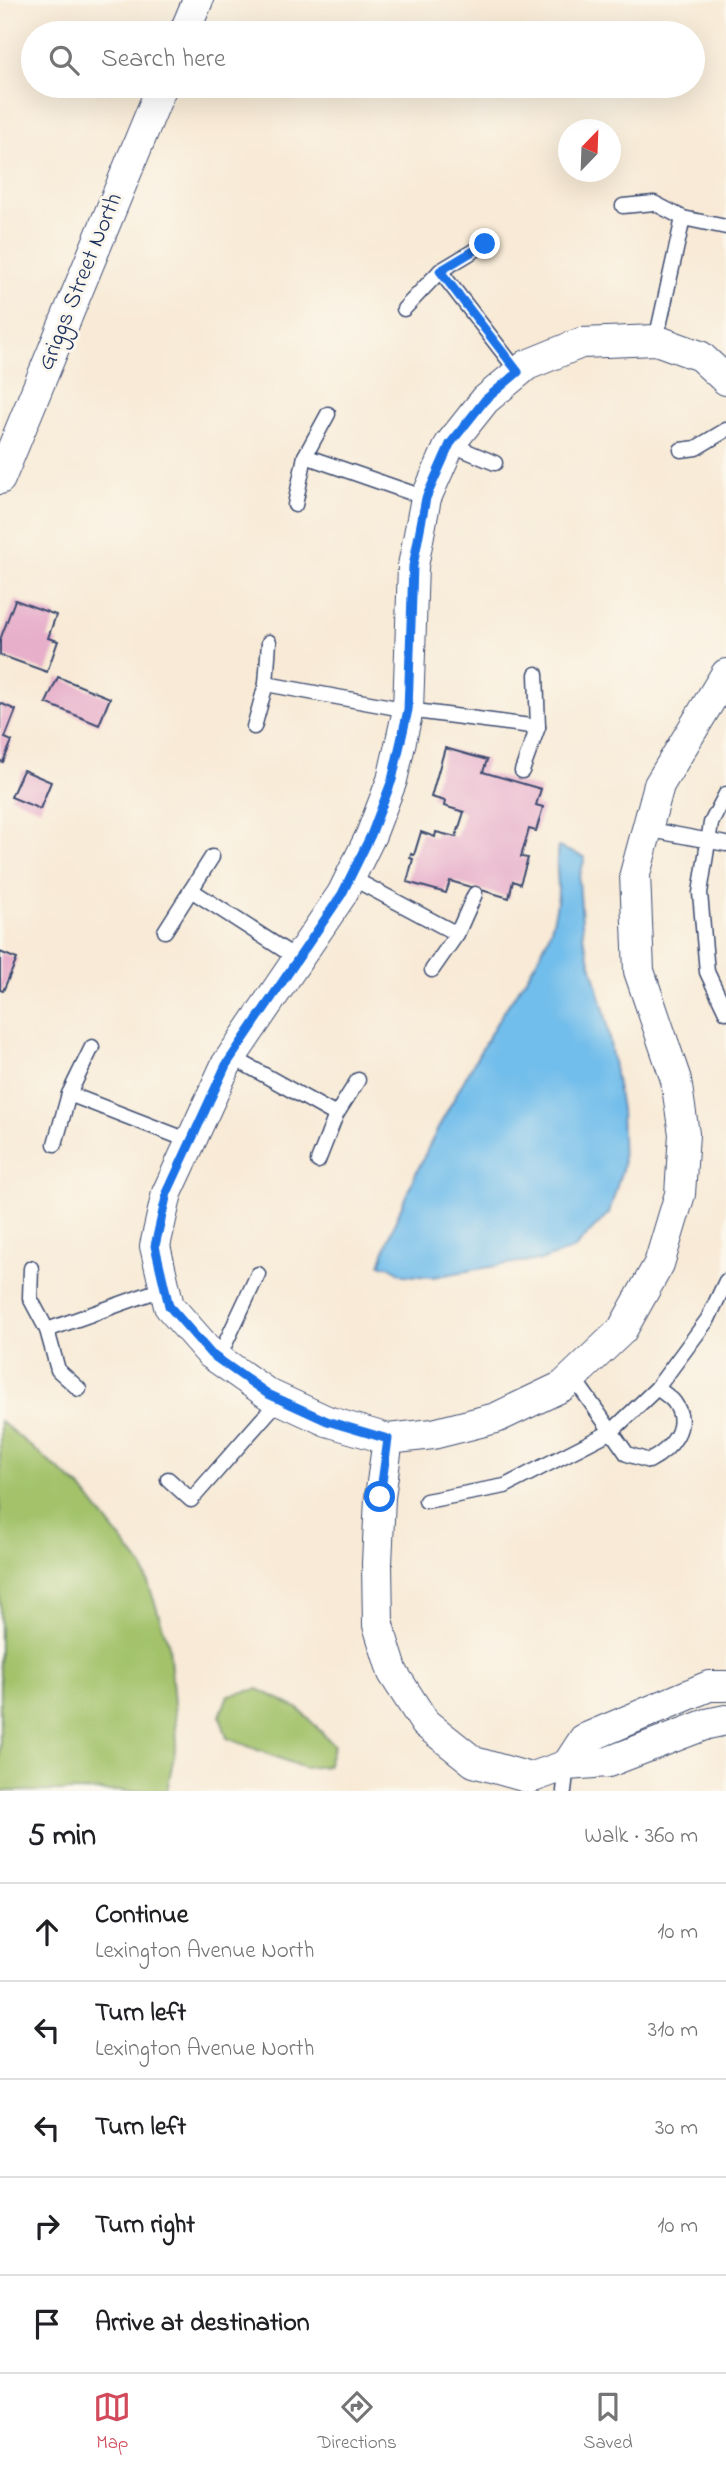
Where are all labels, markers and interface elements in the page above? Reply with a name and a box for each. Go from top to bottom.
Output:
search box [21,21,705,98]
icon: search [45,41,83,79]
text: Search here [101,41,226,79]
north arrow [558,119,621,182]
street label: Griggs Street North [29,188,133,376]
route end [469,228,500,259]
route start [364,1481,395,1512]
text: 5 min [28,1815,96,1859]
text: Walk · 360 m [584,1820,698,1853]
text: Continue [95,1897,188,1935]
icon: ahead [28,1913,66,1951]
text: 10 m [657,1916,698,1949]
text: Lexington Avenue North [95,1935,315,1968]
text: Turn left [95,1995,186,2033]
icon: left [28,2011,66,2049]
text: 310 m [648,2014,698,2047]
text: Lexington Avenue North [95,2033,315,2066]
icon: left [28,2109,66,2147]
text: Turn left [95,2109,186,2147]
text: 30 m [655,2112,698,2145]
icon: right [28,2207,66,2245]
text: Turn right [95,2207,195,2245]
text: 10 m [657,2210,698,2243]
icon: arrive [28,2305,66,2343]
text: Arrive at destination [95,2305,310,2343]
tab: Map [93,2388,131,2457]
tab: Directions [318,2388,397,2457]
tab: Saved [583,2388,633,2457]

